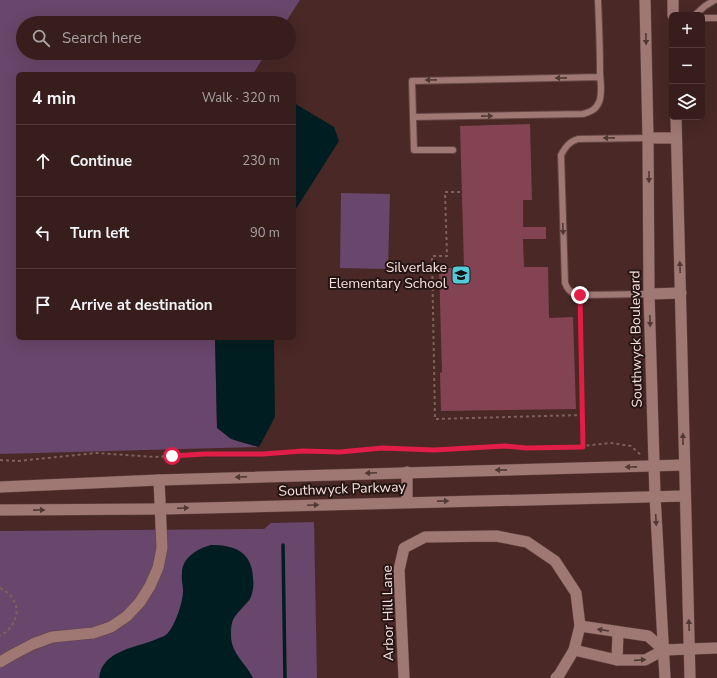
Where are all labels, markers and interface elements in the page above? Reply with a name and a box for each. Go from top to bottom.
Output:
map controls [669,12,705,120]
button: + [669,12,705,48]
search box [16,16,296,60]
icon: search [30,27,52,49]
text: Search here [62,28,142,48]
one-way arrow [643,33,649,46]
button: − [669,48,705,84]
one-way arrow [554,75,567,81]
one-way arrow [425,77,437,84]
button: layers [669,84,705,120]
text: 4 min [32,87,76,110]
text: Walk · 320 m [202,89,280,107]
one-way arrow [481,113,494,119]
one-way arrow [602,135,615,141]
icon: ahead [32,150,54,172]
text: Continue [70,151,132,171]
text: 230 m [242,152,280,170]
one-way arrow [645,171,652,183]
icon: left [32,222,54,244]
text: Turn left [70,223,129,243]
one-way arrow [560,223,567,235]
text: 90 m [250,224,280,242]
place label: Silverlake Elementary School [329,258,448,293]
one-way arrow [677,260,683,273]
school or university icon: Silverlake Elementary School [450,264,472,286]
street label: Southwyck Boulevard [625,270,647,408]
route end [571,286,589,304]
icon: arrive [32,294,54,316]
text: Arrive at destination [70,295,213,315]
one-way arrow [646,314,653,327]
one-way arrow [680,433,687,445]
route start [163,447,181,465]
one-way arrow [625,463,637,470]
one-way arrow [494,467,507,473]
one-way arrow [364,470,377,476]
one-way arrow [234,474,247,480]
street label: Southwyck Parkway [278,477,407,501]
one-way arrow [437,498,450,504]
one-way arrow [307,502,320,508]
one-way arrow [177,505,190,511]
one-way arrow [33,507,46,513]
one-way arrow [653,514,660,526]
street label: Arbor Hill Lane [378,565,398,661]
one-way arrow [686,618,692,631]
one-way arrow [596,627,609,633]
one-way arrow [634,656,646,663]

